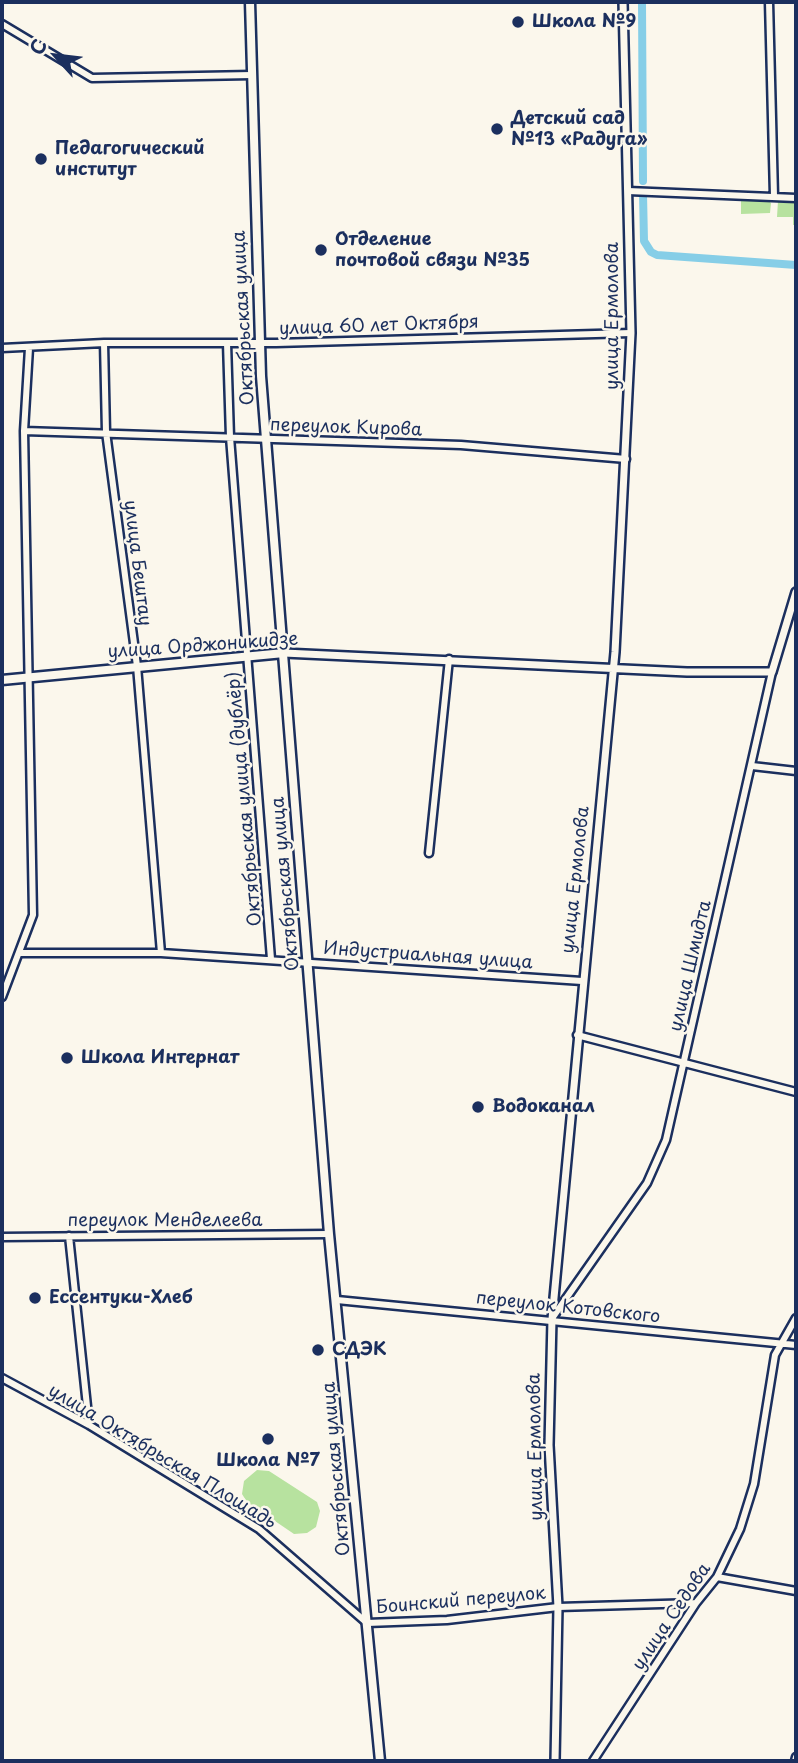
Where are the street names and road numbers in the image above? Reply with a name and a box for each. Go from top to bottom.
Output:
street label: Октябрьская улица [229,230,259,406]
street label: улица Ермолова [602,242,624,390]
street label: улица 60 лет Октября [279,312,479,340]
street label: переулок Кирова [270,415,422,441]
street label: улица Бештау [119,499,155,627]
street label: улица Орджоникидзе [107,629,299,663]
street label: Октябрьская улица (дублёр) [223,671,267,927]
street label: Октябрьская улица [268,796,304,972]
street label: улица Ермолова [558,805,594,955]
street label: улица Шмидта [665,898,717,1034]
street label: Индустриальная улица [323,938,533,974]
street label: переулок Менделеева [68,1210,262,1232]
street label: переулок Котовского [475,1288,661,1328]
street label: улица Ермолова [524,1373,548,1521]
street label: улица Октябрьская Площадь [44,1380,280,1534]
street label: Октябрьская улица [319,1381,355,1557]
street label: улица Седова [628,1559,716,1675]
street label: Боинский переулок [375,1583,547,1619]

